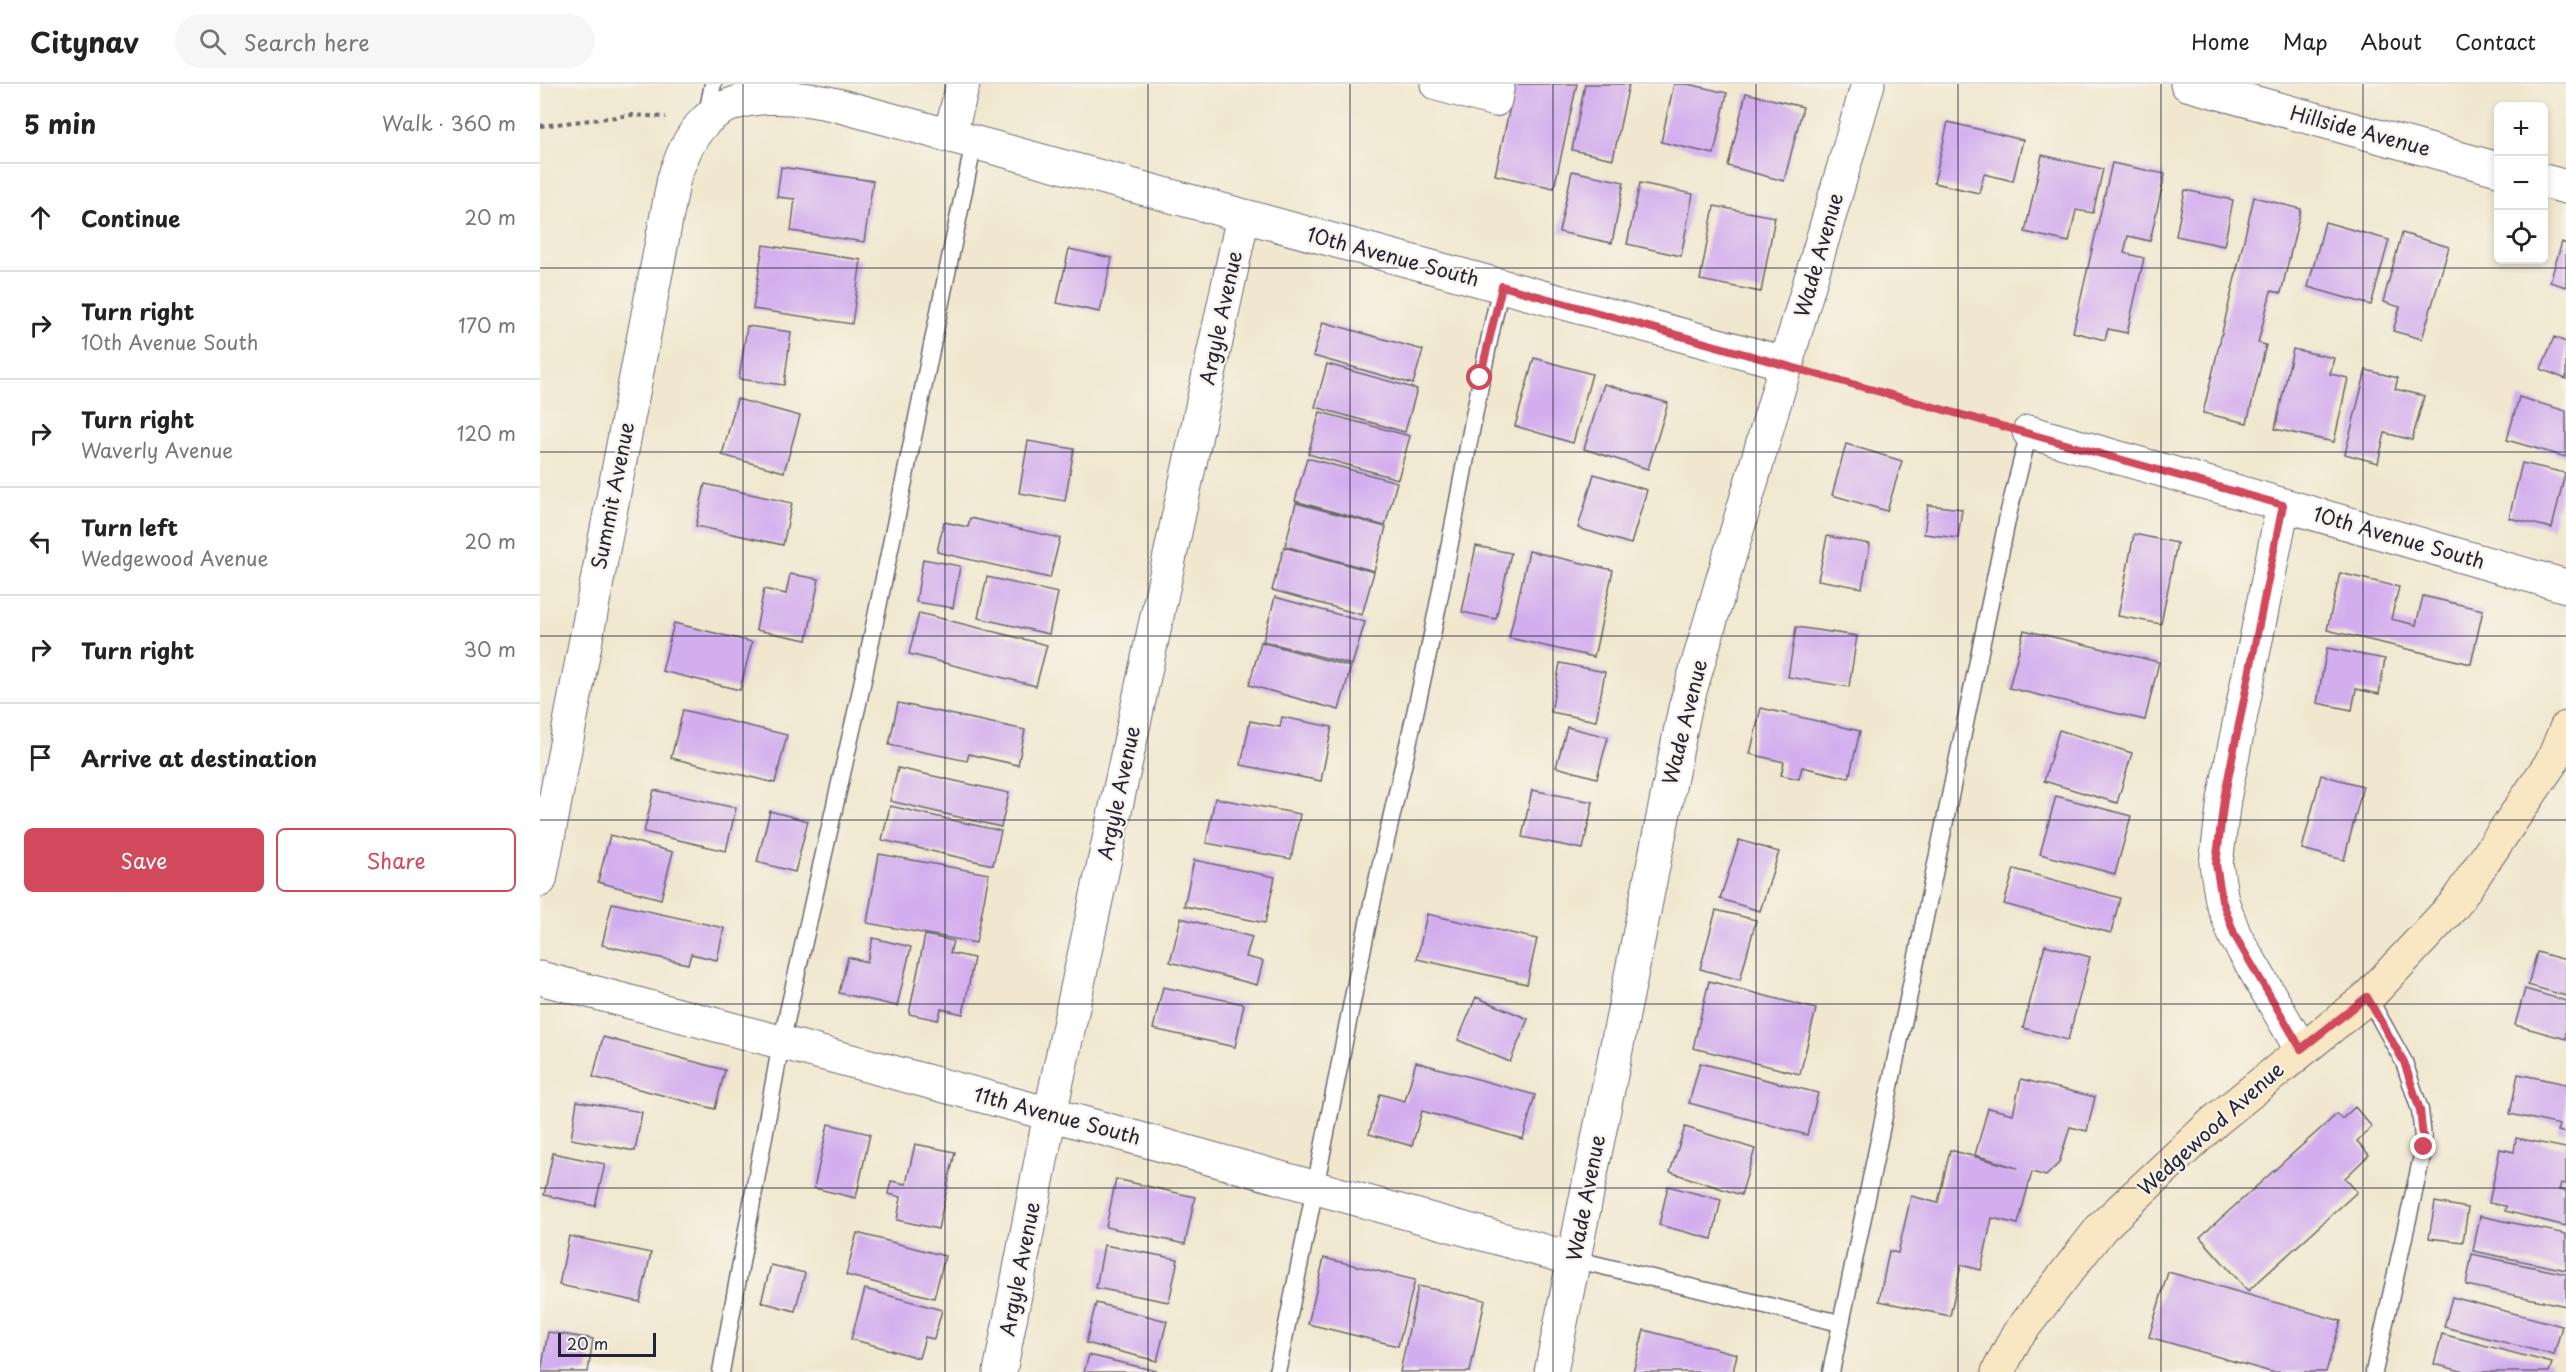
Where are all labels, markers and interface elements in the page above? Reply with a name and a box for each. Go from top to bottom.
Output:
search box [175,14,595,68]
text: Citynav [30,20,139,63]
icon: search [196,25,229,58]
text: Search here [244,25,370,58]
text: Home [2191,25,2250,57]
text: Map [2283,25,2328,57]
text: About [2361,25,2422,57]
text: Contact [2455,25,2536,57]
street label: Hillside Avenue [2287,97,2434,163]
map controls [2494,102,2548,264]
button: + [2494,102,2548,156]
text: 5 min [24,104,96,143]
text: Walk · 360 m [382,108,516,138]
button: − [2494,156,2548,210]
street label: Wade Avenue [1786,189,1850,320]
icon: ahead [24,201,57,234]
text: Continue [81,201,180,234]
text: 20 m [464,202,516,232]
button: locate [2494,210,2548,264]
street label: 10th Avenue South [1304,219,1483,293]
street label: Argyle Avenue [1191,248,1249,388]
text: Turn right [81,294,194,327]
icon: right [24,309,57,342]
text: 170 m [458,310,516,340]
text: 10th Avenue South [81,327,258,357]
route start [1466,364,1492,390]
text: Turn right [81,402,194,435]
icon: right [24,417,57,450]
text: 120 m [457,418,516,448]
street label: Summit Avenue [583,419,641,572]
text: Waverly Avenue [81,435,233,465]
street label: 10th Avenue South [2310,498,2489,576]
text: Turn left [81,510,178,543]
icon: left [24,525,57,558]
text: 20 m [464,526,516,556]
text: Wedgewood Avenue [81,543,268,573]
icon: right [24,633,57,666]
text: Turn right [81,633,194,666]
text: 30 m [463,634,516,664]
street label: Wade Avenue [1654,656,1714,787]
street label: Argyle Avenue [1089,723,1147,863]
icon: arrive [24,741,57,774]
text: Arrive at destination [81,741,317,774]
button: Save [24,828,264,892]
button: Share [276,828,516,892]
street label: Wedgewood Avenue [2131,1054,2290,1202]
street label: 11th Avenue South [970,1078,1144,1152]
street label: Wade Avenue [1558,1132,1612,1263]
route end [2410,1133,2436,1159]
street label: Argyle Avenue [991,1199,1047,1339]
scale bar [558,1330,656,1358]
text: 20 m [567,1331,608,1355]

